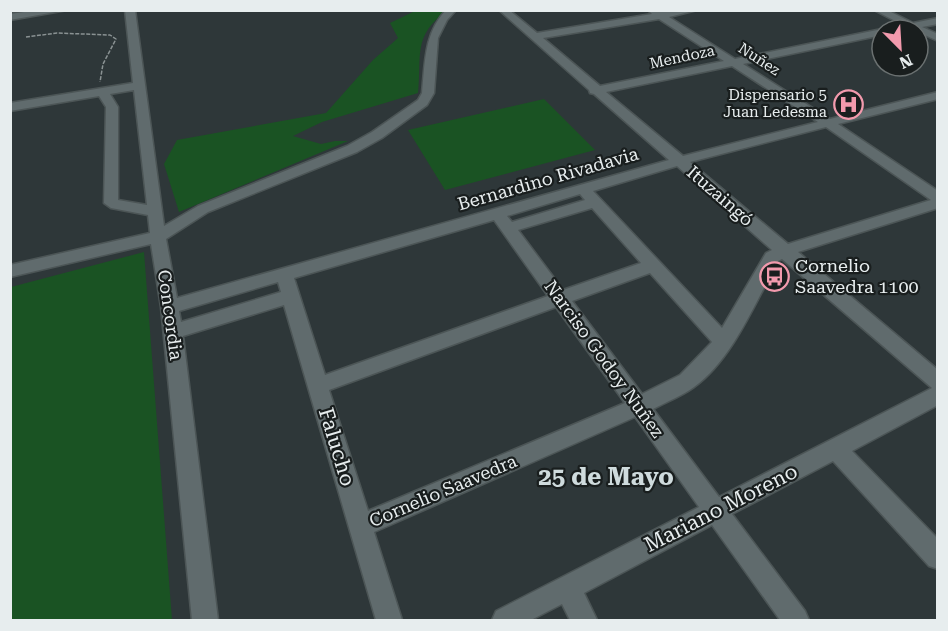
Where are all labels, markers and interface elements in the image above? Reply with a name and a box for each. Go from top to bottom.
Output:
north arrow [870,18,930,78]
street label: Nuñez [735,39,783,79]
street label: Mendoza [648,41,716,73]
text: N [896,50,915,72]
place label: Dispensario 5 Juan Ledesma [723,86,827,121]
hospital icon: Dispensario 5 Juan Ledesma [832,88,864,120]
street label: Bernardino Rivadavia [455,143,641,214]
street label: Ituzaingó [683,161,758,230]
place label: Cornelio Saavedra 1100 [795,255,919,297]
bus stop icon: Cornelio Saavedra 1100 [758,260,790,292]
street label: Concordia [154,268,187,362]
street label: Narciso Godoy Nuñez [540,276,669,442]
street label: Falucho [314,405,360,489]
street label: Cornelio Saavedra [366,450,520,531]
street label: Mariano Moreno [640,459,802,557]
district label: 25 de Mayo [538,463,674,491]

